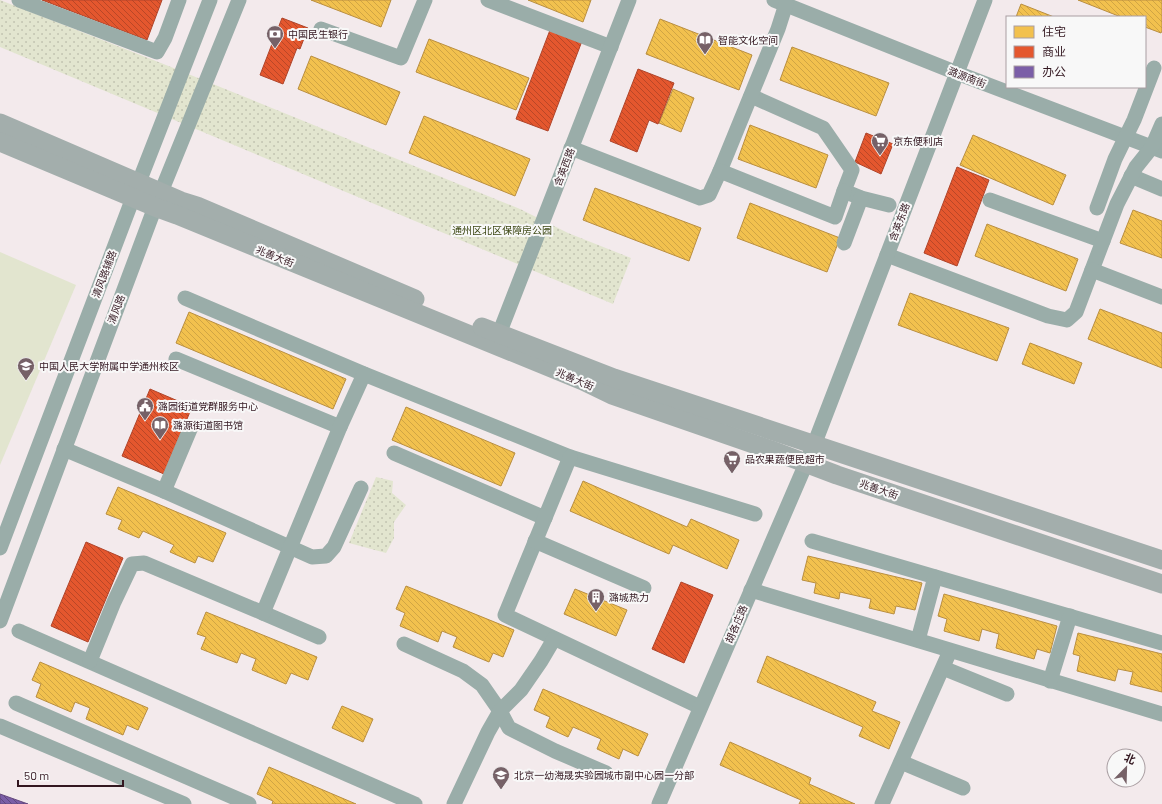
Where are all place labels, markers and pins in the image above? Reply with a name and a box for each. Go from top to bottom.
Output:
bank icon: 中国民生银行 [265,24,285,49]
place label: 中国民生银行 [288,28,348,40]
library icon: 智能文化空间 [695,30,715,55]
place label: 智能文化空间 [718,34,778,46]
supermarket icon: 京东便利店 [870,131,890,156]
place label: 京东便利店 [893,135,943,147]
school or university icon: 中国人民大学附属中学通州校区 [16,356,36,381]
place label: 中国人民大学附属中学通州校区 [39,360,179,372]
public building icon: 潞园街道党群服务中心 [135,396,155,421]
place label: 潞园街道党群服务中心 [158,400,258,412]
library icon: 潞源街道图书馆 [150,415,170,440]
place label: 潞源街道图书馆 [173,419,243,431]
supermarket icon: 品农果蔬便民超市 [722,449,742,474]
place label: 品农果蔬便民超市 [745,453,825,465]
building icon: 潞城热力 [586,587,606,612]
place label: 潞城热力 [609,591,649,603]
school or university icon: 北京一幼海晟实验园城市副中心园一分部 [491,765,511,790]
place label: 北京一幼海晟实验园城市副中心园一分部 [514,769,694,781]

